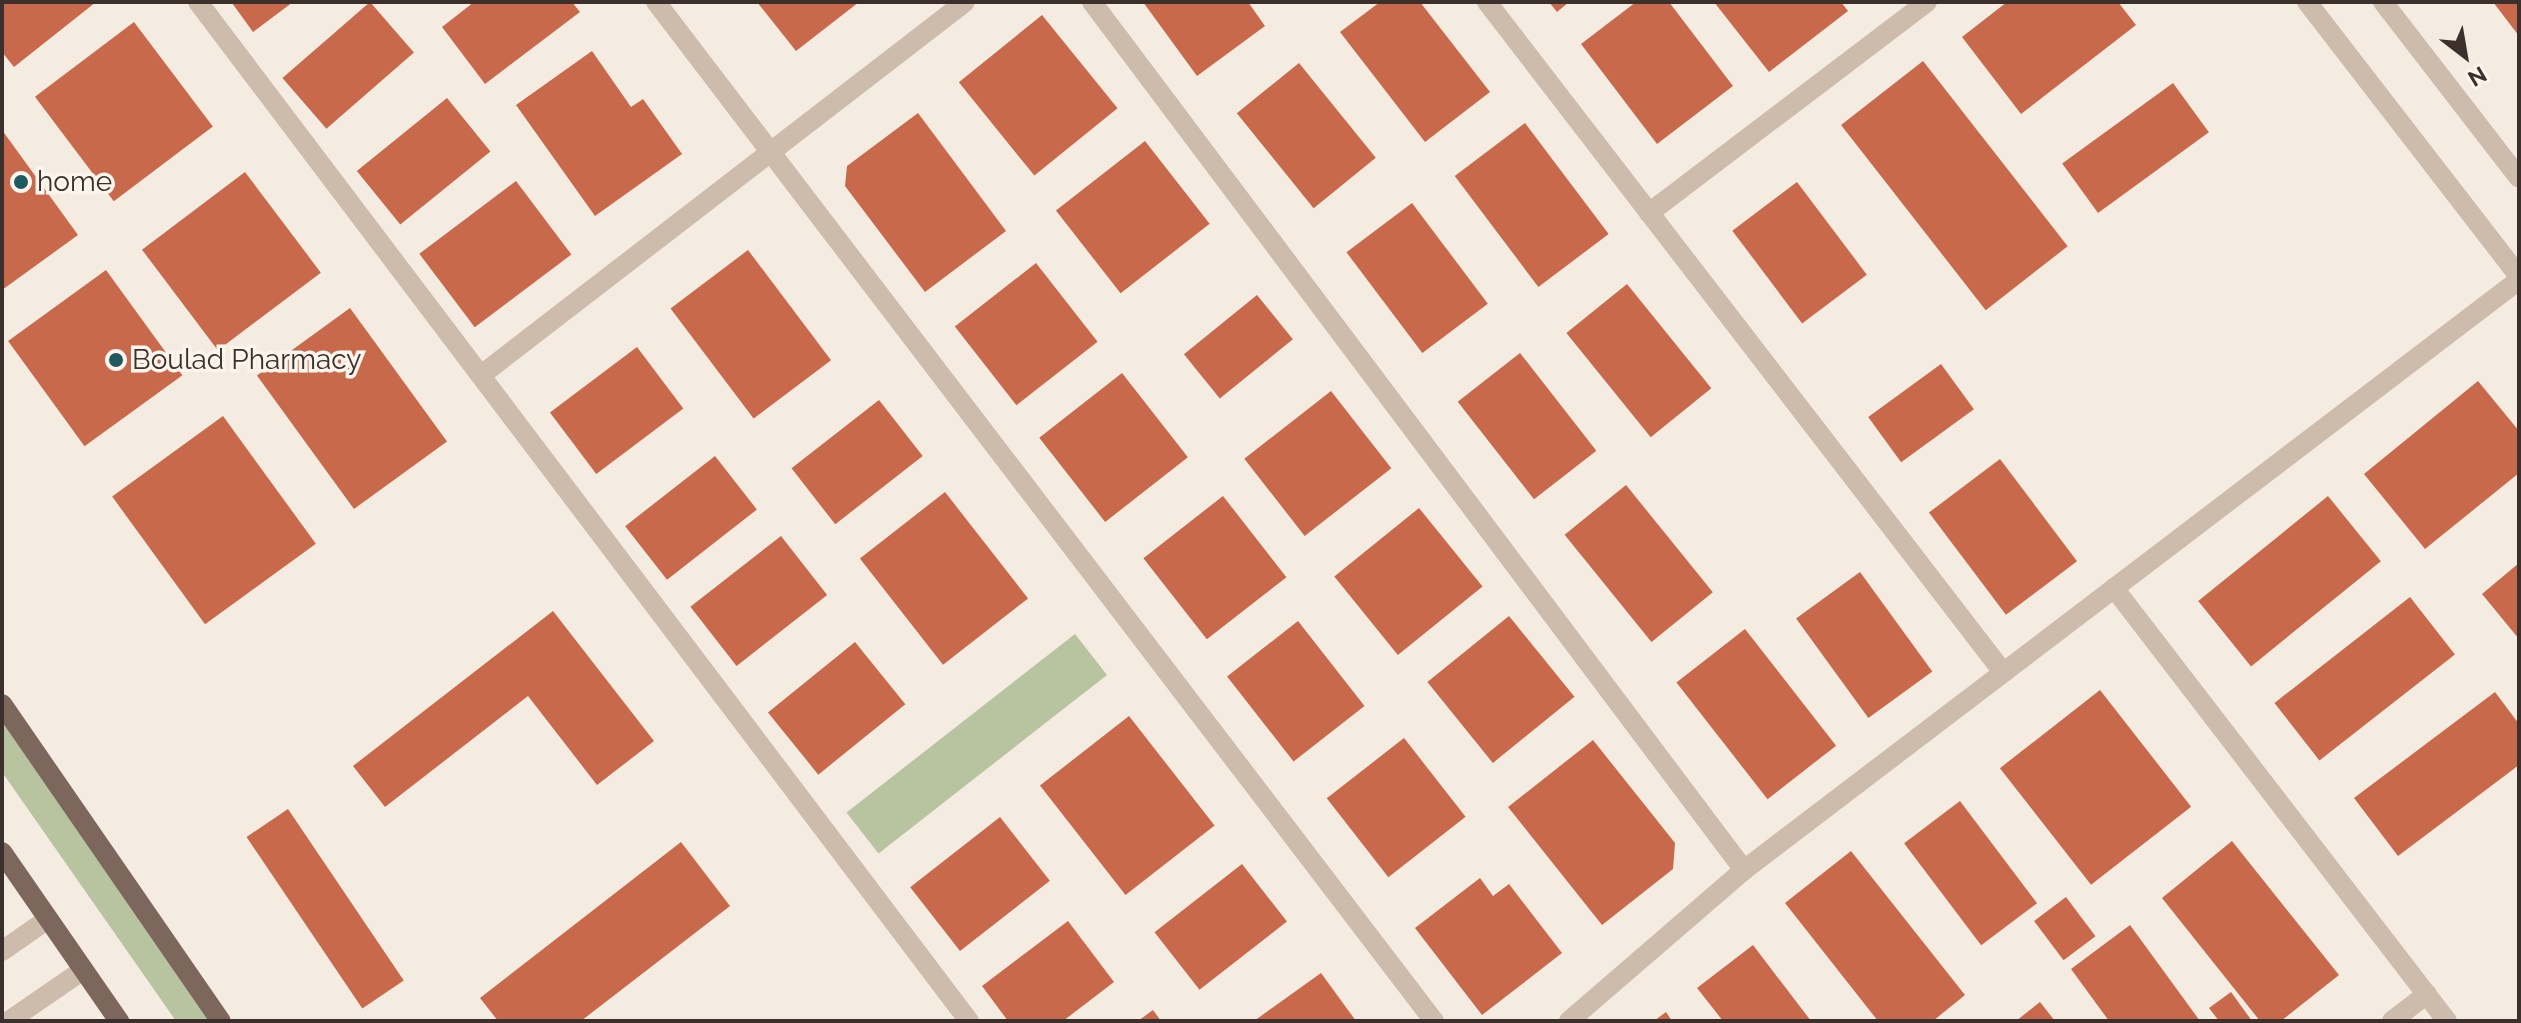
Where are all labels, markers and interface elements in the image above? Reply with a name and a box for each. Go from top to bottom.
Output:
north arrow [2425,16,2505,96]
text: N [2463,61,2491,92]
place label: home [37,165,112,199]
marker: home [12,173,30,191]
place label: Boulad Pharmacy [132,343,362,377]
marker: Boulad Pharmacy [107,351,125,369]

